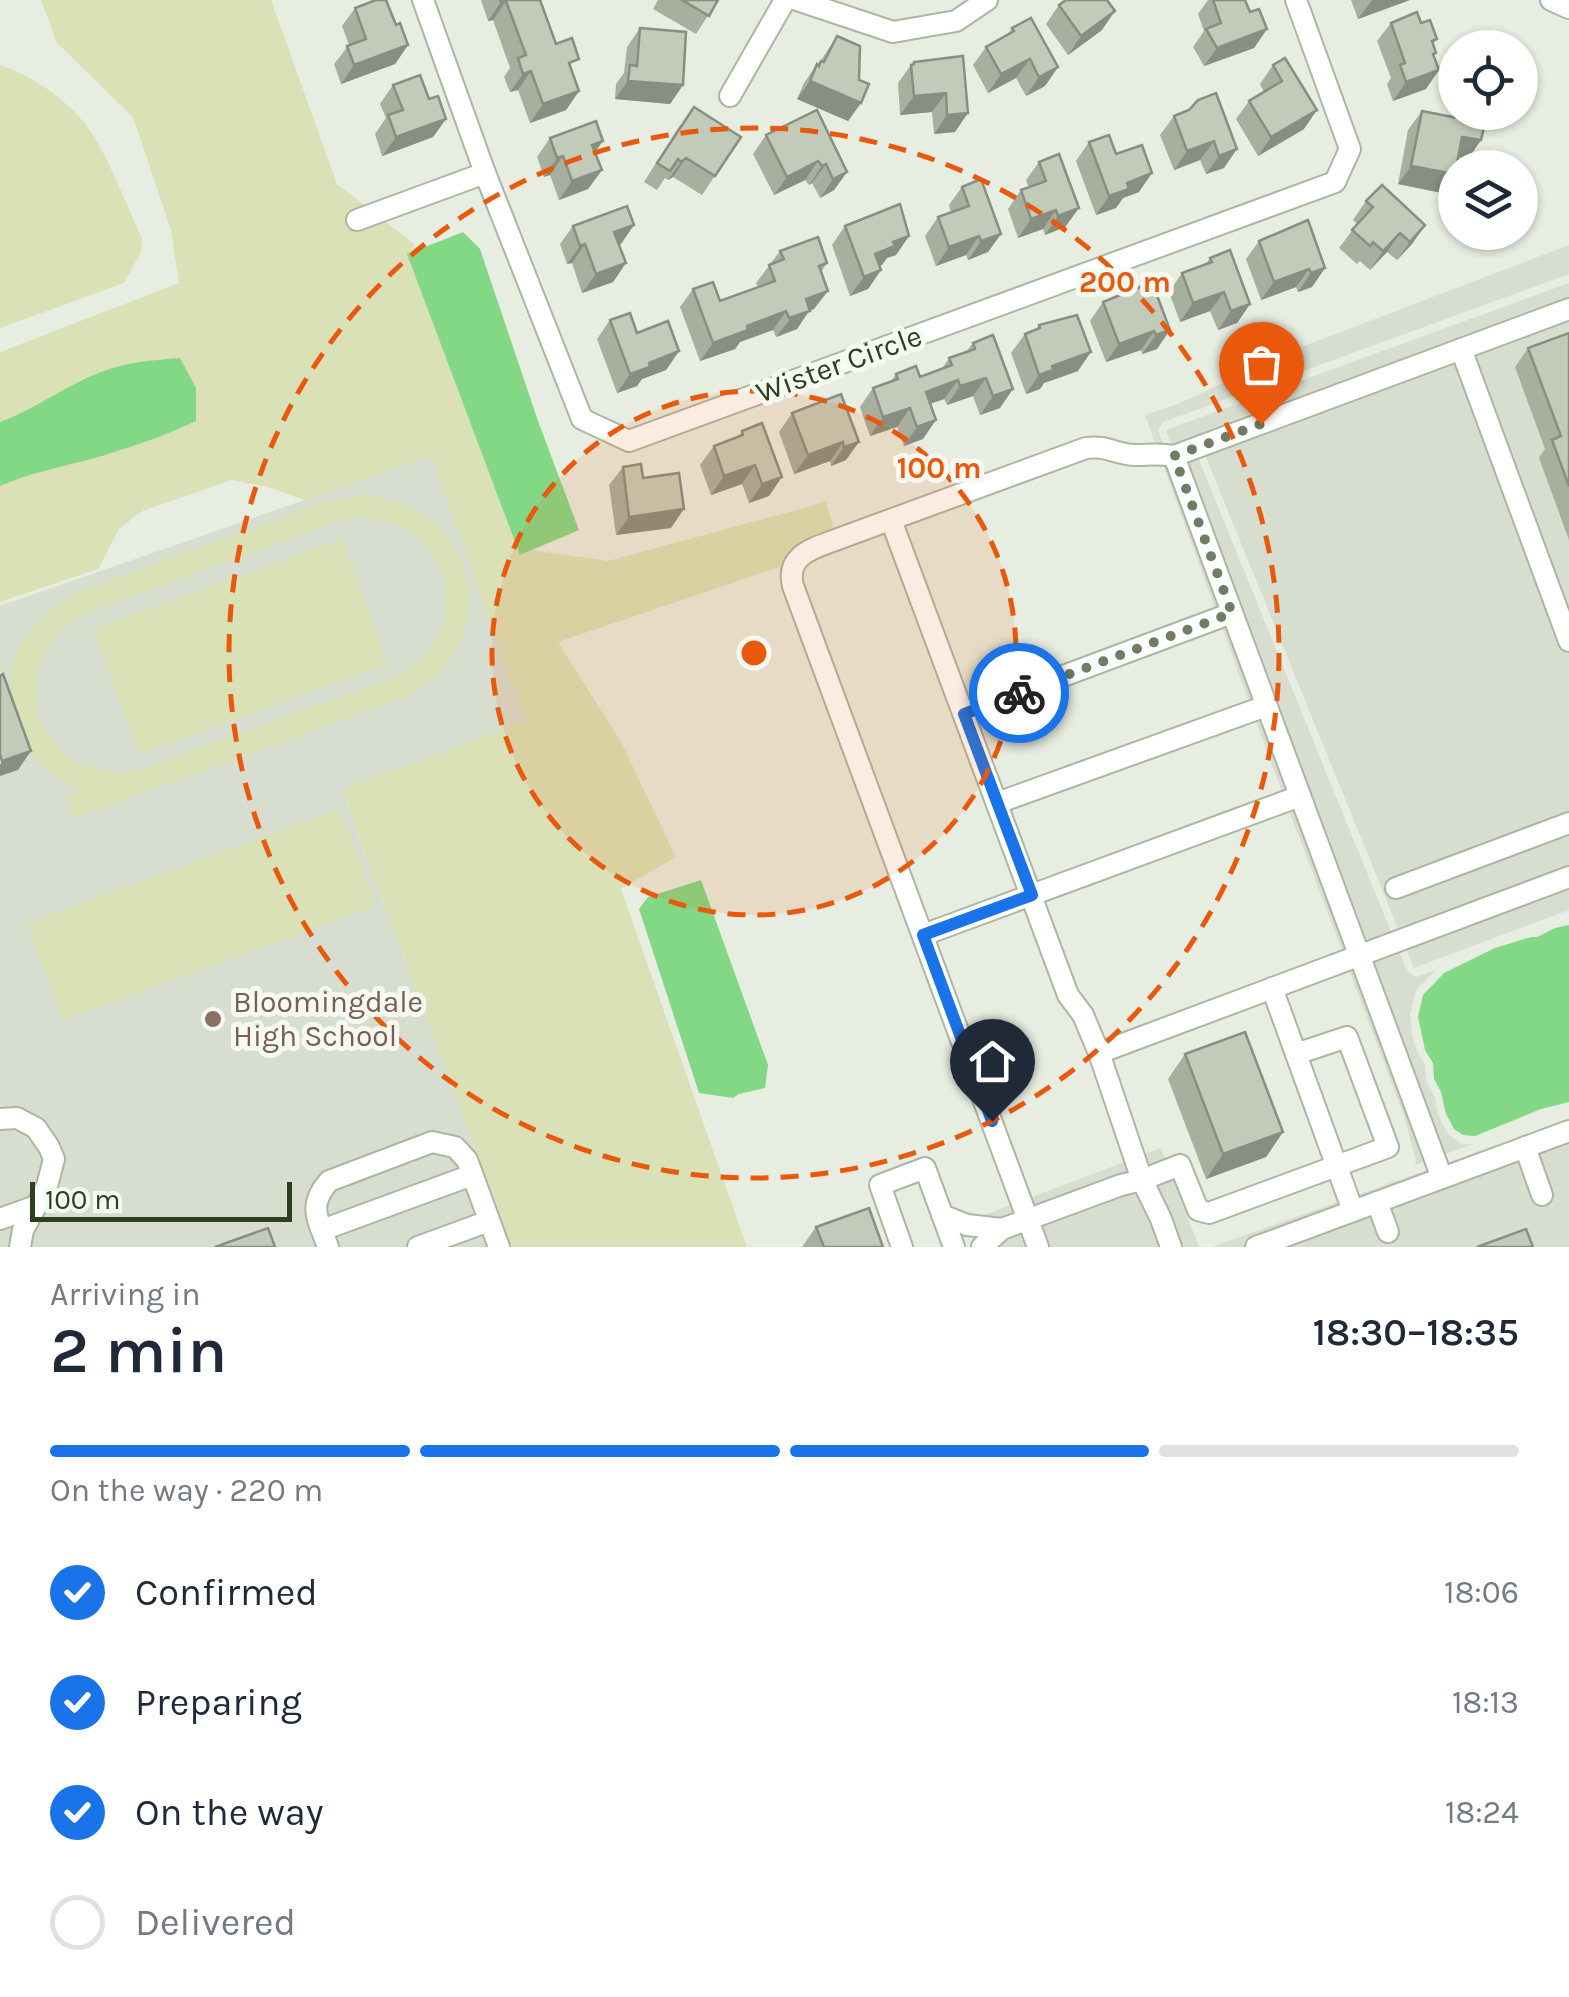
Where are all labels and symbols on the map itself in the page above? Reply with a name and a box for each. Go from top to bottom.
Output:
text: 200 m [1079,264,1171,300]
street label: Wister Circle [751,317,927,411]
pin [1219,322,1304,425]
text: 100 m [897,450,981,486]
centre of rings [736,635,772,671]
courier [969,643,1069,743]
place label: Bloomingdale High School [233,984,423,1054]
marker: Bloomingdale High School [202,1008,224,1030]
pin [950,1019,1035,1122]
scale bar [30,1177,292,1222]

